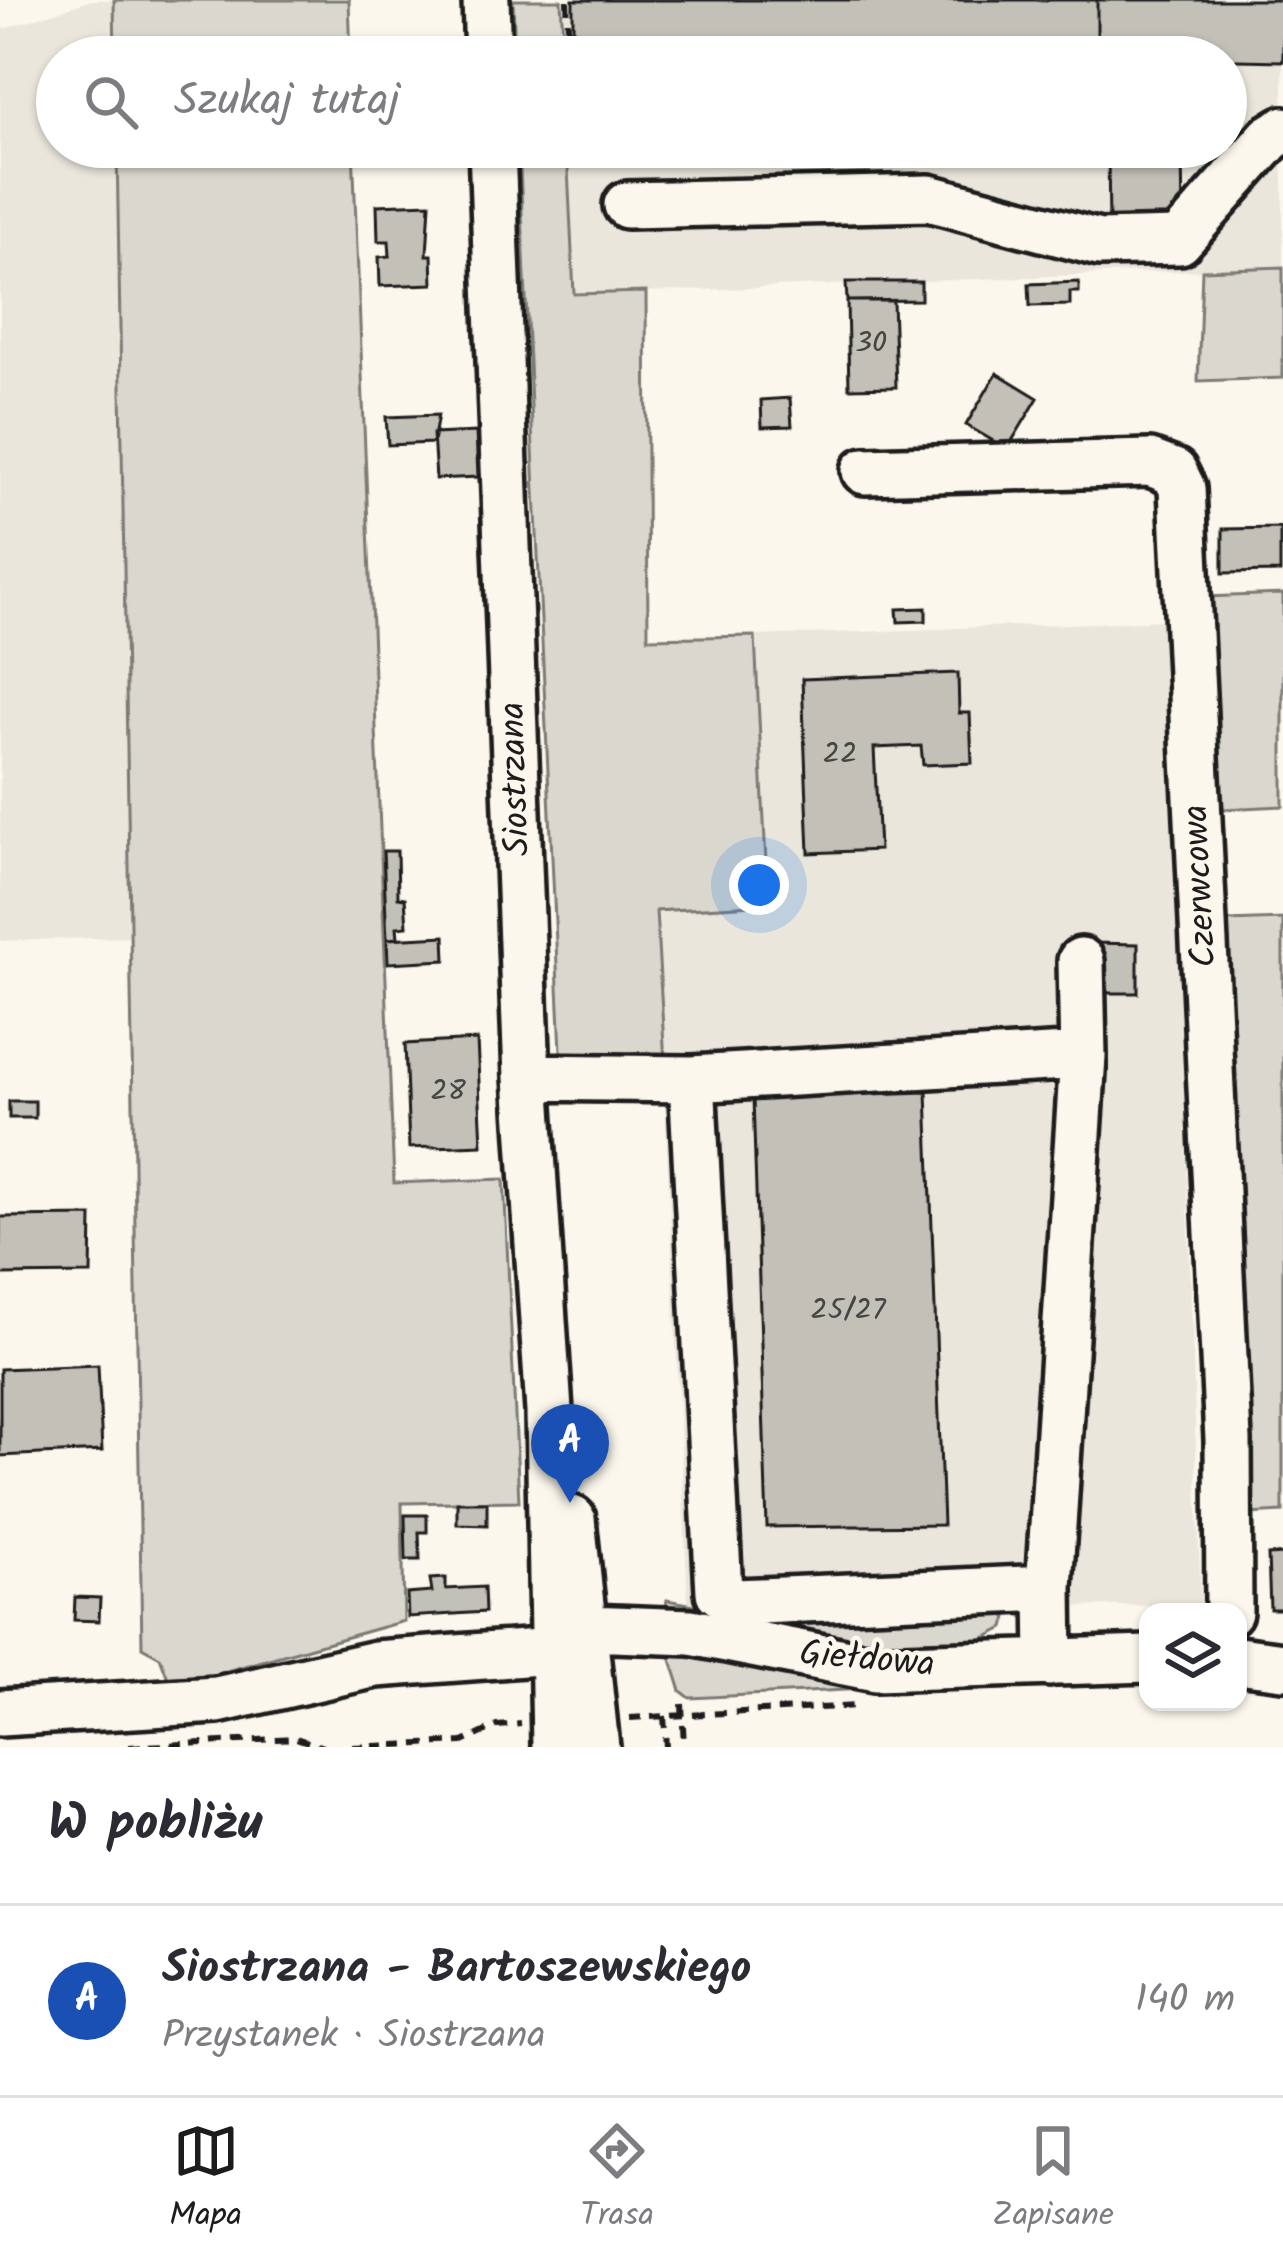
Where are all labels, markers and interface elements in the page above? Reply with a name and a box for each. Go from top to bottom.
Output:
search box [36,36,1247,168]
text: Szukaj tutaj [174,66,400,138]
icon: search [78,69,144,135]
house number: 30 [855,320,887,368]
street label: Siostrzana [485,701,547,857]
house number: 22 [823,731,857,779]
street label: Czerwcowa [1168,803,1234,969]
your location [729,855,789,915]
house number: 28 [430,1068,467,1116]
house number: 25/27 [810,1287,887,1335]
pin: A [531,1404,609,1503]
map controls [1139,1603,1247,1711]
button: layers [1139,1603,1247,1711]
street label: Giełdowa [797,1626,937,1694]
text: W pobliżu [48,1785,262,1866]
text: Siostrzana - Bartoszewskiego [162,1934,751,2006]
text: A [75,1970,99,2032]
text: 140 m [1135,1970,1235,2032]
text: Przystanek · Siostrzana [162,2006,546,2068]
tab: Mapa [169,2118,242,2243]
tab: Trasa [580,2118,654,2243]
tab: Zapisane [992,2118,1114,2243]

